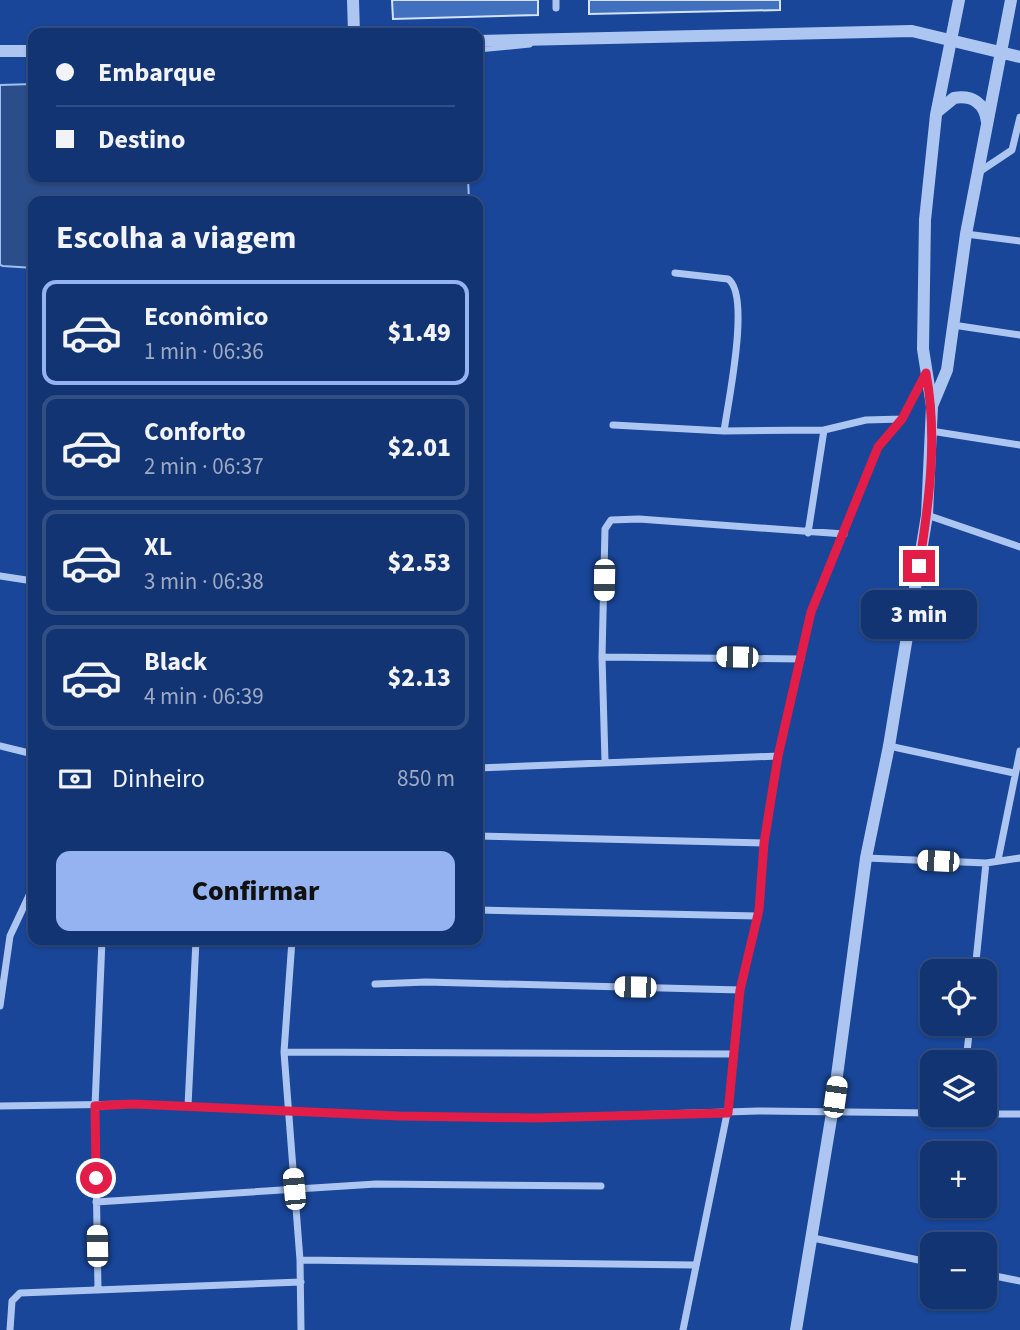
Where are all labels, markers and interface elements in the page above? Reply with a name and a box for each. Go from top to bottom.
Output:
text: Embarque [98,54,216,91]
text: Destino [98,121,185,158]
text: Escolha a viagem [56,215,296,261]
text: Econômico [144,298,269,335]
icon: car [60,301,123,364]
text: $1.49 [387,314,451,351]
text: 1 min · 06:36 [144,335,264,368]
text: Conforto [144,413,246,450]
icon: car [60,416,123,479]
text: $2.01 [387,429,451,466]
text: 2 min · 06:37 [144,450,264,483]
text: XL [144,528,172,565]
icon: car [60,531,123,594]
text: $2.53 [387,544,451,581]
route end [903,550,935,582]
car [594,559,615,601]
text: 3 min · 06:38 [144,565,264,598]
callout: 3 min [861,590,977,640]
text: 3 min [891,598,947,631]
text: Black [144,643,207,680]
icon: car [60,646,123,709]
car [716,646,759,668]
text: $2.13 [387,659,451,696]
text: 4 min · 06:39 [144,680,264,713]
icon: cash [56,760,94,798]
text: Dinheiro [112,760,205,797]
text: 850 m [397,762,455,795]
car [917,849,960,873]
button: Confirmar [56,851,455,931]
map controls [920,959,997,1309]
button: locate [920,959,997,1036]
car [614,976,657,998]
button: layers [920,1050,997,1127]
car [822,1075,849,1119]
button: + [920,1141,997,1218]
route start [80,1162,112,1194]
car [282,1167,307,1211]
car [87,1225,108,1267]
button: − [920,1232,997,1309]

